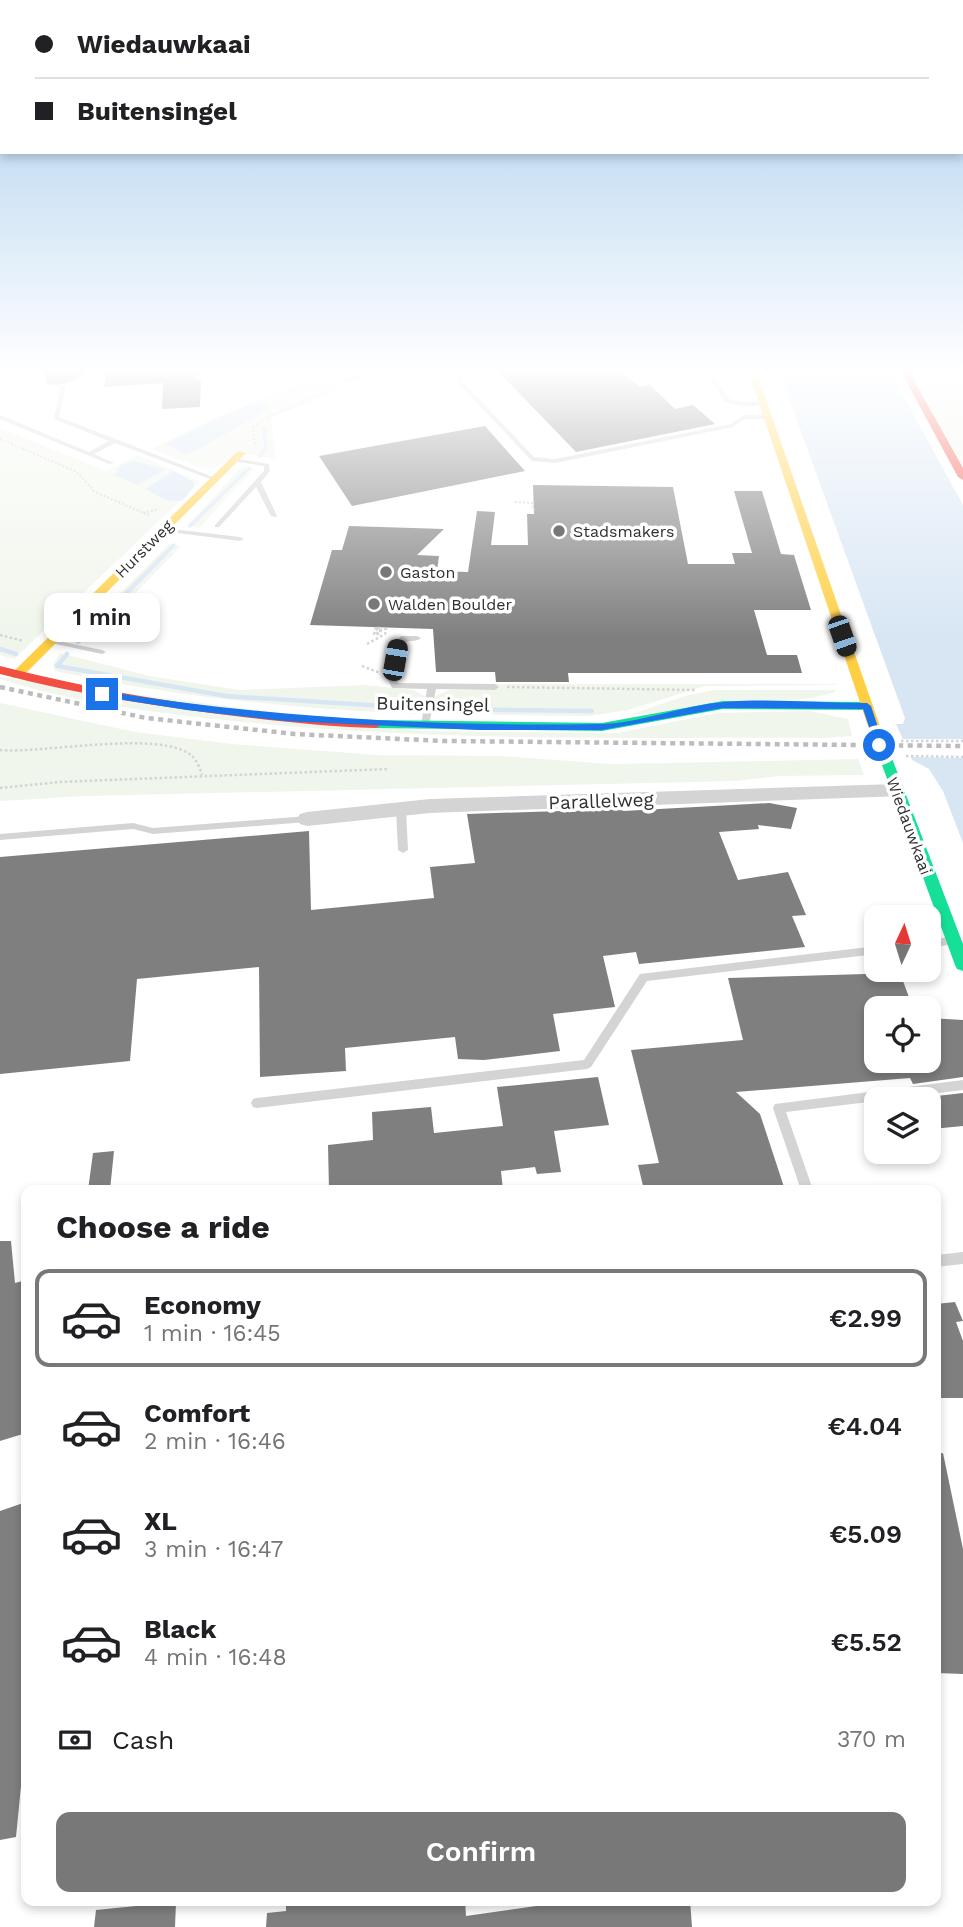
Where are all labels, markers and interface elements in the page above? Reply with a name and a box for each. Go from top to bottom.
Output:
text: Wiedauwkaai [77,29,251,59]
text: Buitensingel [77,96,237,126]
street label: Hurstweg [111,516,177,582]
place label: Stadsmakers [573,522,674,541]
marker: Stadsmakers [551,523,567,539]
place label: Gaston [400,563,455,582]
marker: Gaston [378,564,394,580]
callout: 1 min [44,592,160,642]
place label: Walden Boulder [388,595,512,614]
marker: Walden Boulder [366,596,382,612]
text: 1 min [72,604,132,631]
car [826,613,859,659]
car [382,637,409,683]
route end [86,678,118,710]
street label: Buitensingel [376,692,490,716]
route start [863,729,895,761]
street label: Wiedauwkaai [883,775,935,877]
street label: Parallelweg [548,788,655,814]
north arrow [864,905,942,982]
map controls [864,905,941,1164]
button: locate [864,996,941,1073]
button: layers [864,1087,941,1164]
text: Choose a ride [56,1208,270,1246]
icon: car [60,1287,123,1350]
text: Economy [144,1290,261,1320]
text: €2.99 [829,1303,902,1333]
text: 1 min · 16:45 [144,1320,281,1347]
icon: car [60,1395,123,1458]
text: Comfort [144,1398,250,1428]
text: €4.04 [828,1411,902,1441]
text: 2 min · 16:46 [144,1428,286,1455]
icon: car [60,1503,123,1566]
text: XL [144,1506,177,1536]
text: €5.09 [829,1519,902,1549]
text: 3 min · 16:47 [144,1536,284,1563]
icon: car [60,1611,123,1674]
text: Black [144,1614,216,1644]
text: €5.52 [831,1627,902,1657]
text: 4 min · 16:48 [144,1644,287,1671]
icon: cash [56,1721,94,1759]
text: Cash [112,1725,174,1755]
text: 370 m [837,1726,906,1753]
button: Confirm [56,1812,906,1892]

